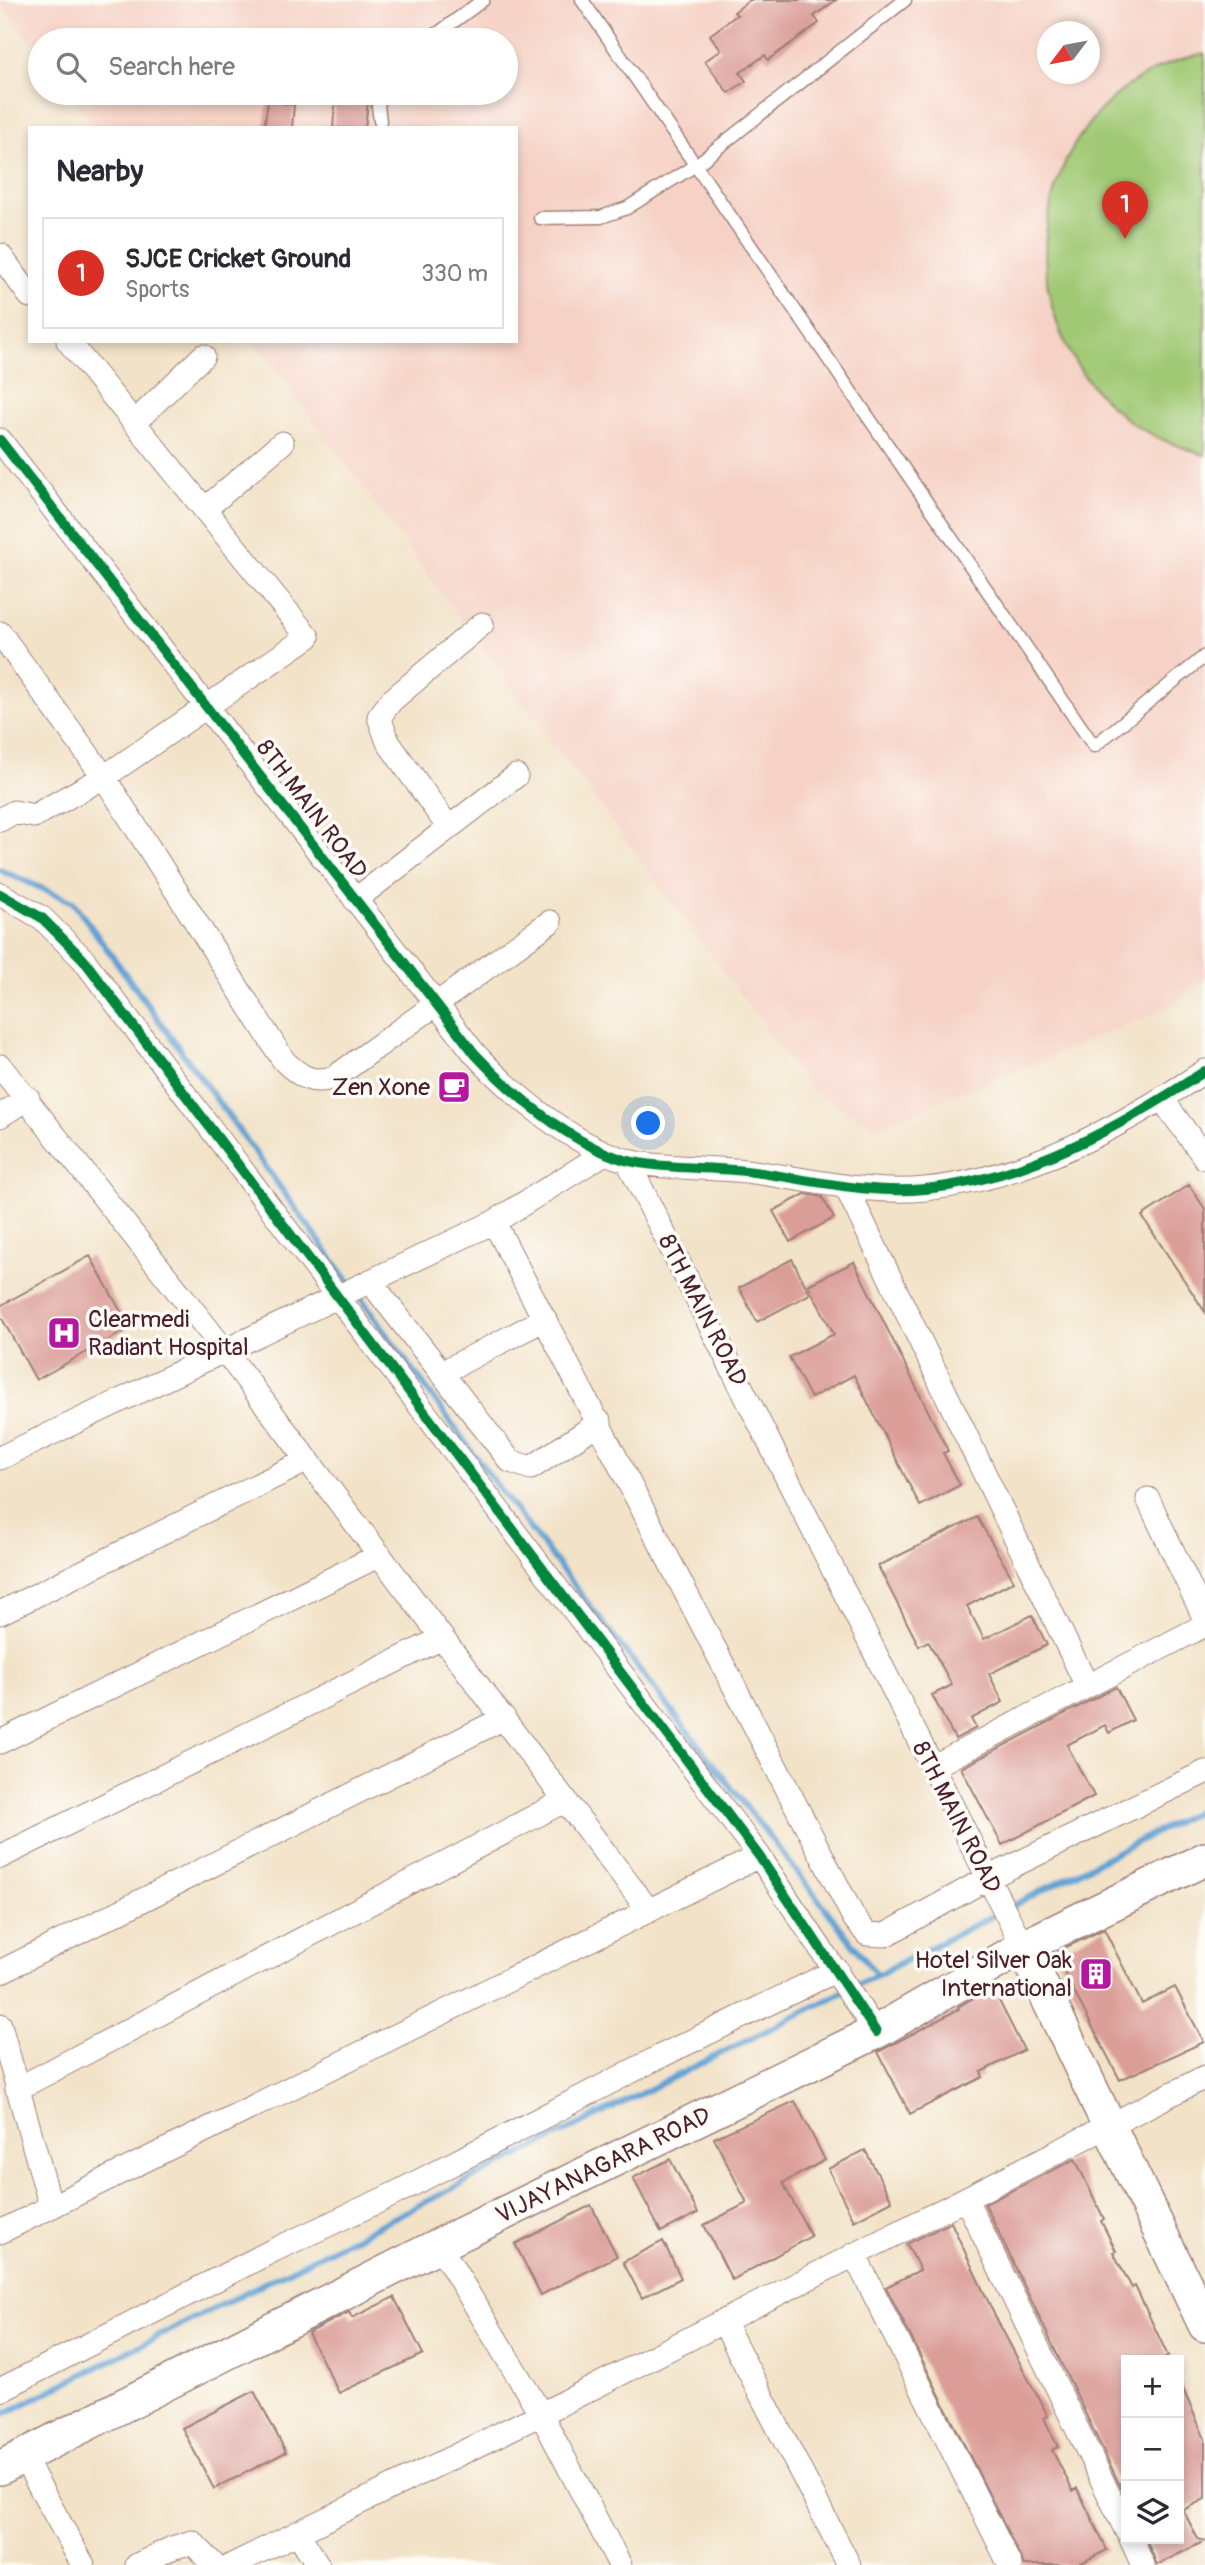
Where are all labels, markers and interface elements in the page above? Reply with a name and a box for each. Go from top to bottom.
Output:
north arrow [1037,21,1100,84]
search box [28,28,518,105]
icon: search [52,48,90,86]
text: Search here [108,51,235,83]
text: Nearby [56,153,143,190]
pin: 1 [1102,181,1148,239]
text: SJCE Cricket Ground [125,243,351,275]
text: 1 [77,259,86,288]
text: 330 m [421,259,488,288]
text: Sports [125,275,189,304]
street label: 8TH MAIN ROAD [250,734,373,885]
cafe icon: Zen Xone [435,1068,473,1106]
place label: Zen Xone [332,1073,430,1102]
your location [631,1106,665,1140]
street label: 8TH MAIN ROAD [652,1229,753,1391]
place label: Clearmedi Radiant Hospital [88,1305,249,1362]
hospital icon: Clearmedi Radiant Hospital [45,1314,83,1352]
street label: 8TH MAIN ROAD [906,1736,1007,1898]
place label: Hotel Silver Oak International [915,1946,1072,2003]
building icon: Hotel Silver Oak International [1077,1955,1115,1993]
street label: VIJAYANAGARA ROAD [491,2101,715,2230]
map controls [1121,2355,1184,2544]
button: + [1121,2355,1184,2418]
button: − [1121,2418,1184,2481]
button: layers [1121,2481,1184,2544]

